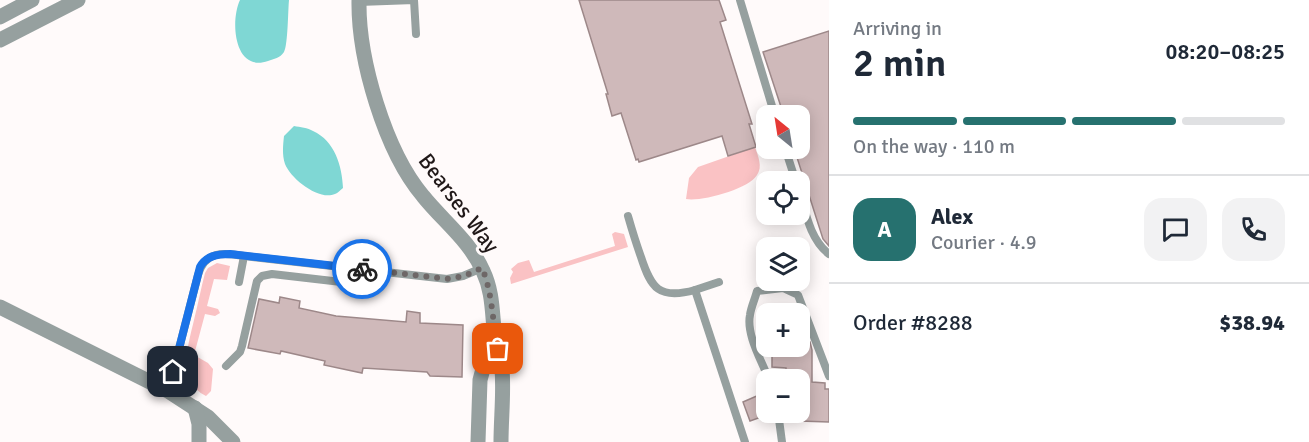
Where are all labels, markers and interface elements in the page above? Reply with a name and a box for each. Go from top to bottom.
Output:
text: Arriving in [853,16,942,41]
text: 08:20–08:25 [1166,38,1285,65]
text: 2 min [853,39,946,87]
north arrow [756,105,810,159]
map controls [756,105,810,423]
text: On the way · 110 m [853,134,1015,159]
street label: Bearses Way [413,148,506,259]
button: locate [756,171,810,225]
button: chat [1144,198,1207,261]
button: phone [1222,198,1285,261]
text: Alex [931,203,973,230]
text: A [877,216,892,243]
text: Courier · 4.9 [931,230,1037,255]
button: layers [756,237,810,291]
courier [332,239,392,299]
icon: bike [346,253,379,286]
button: + [756,303,810,357]
text: Order #8288 [853,309,973,336]
text: $38.94 [1219,309,1285,336]
pin [472,323,523,374]
icon: bag [481,332,514,365]
pin [147,346,198,397]
icon: home [156,355,189,388]
button: − [756,369,810,423]

